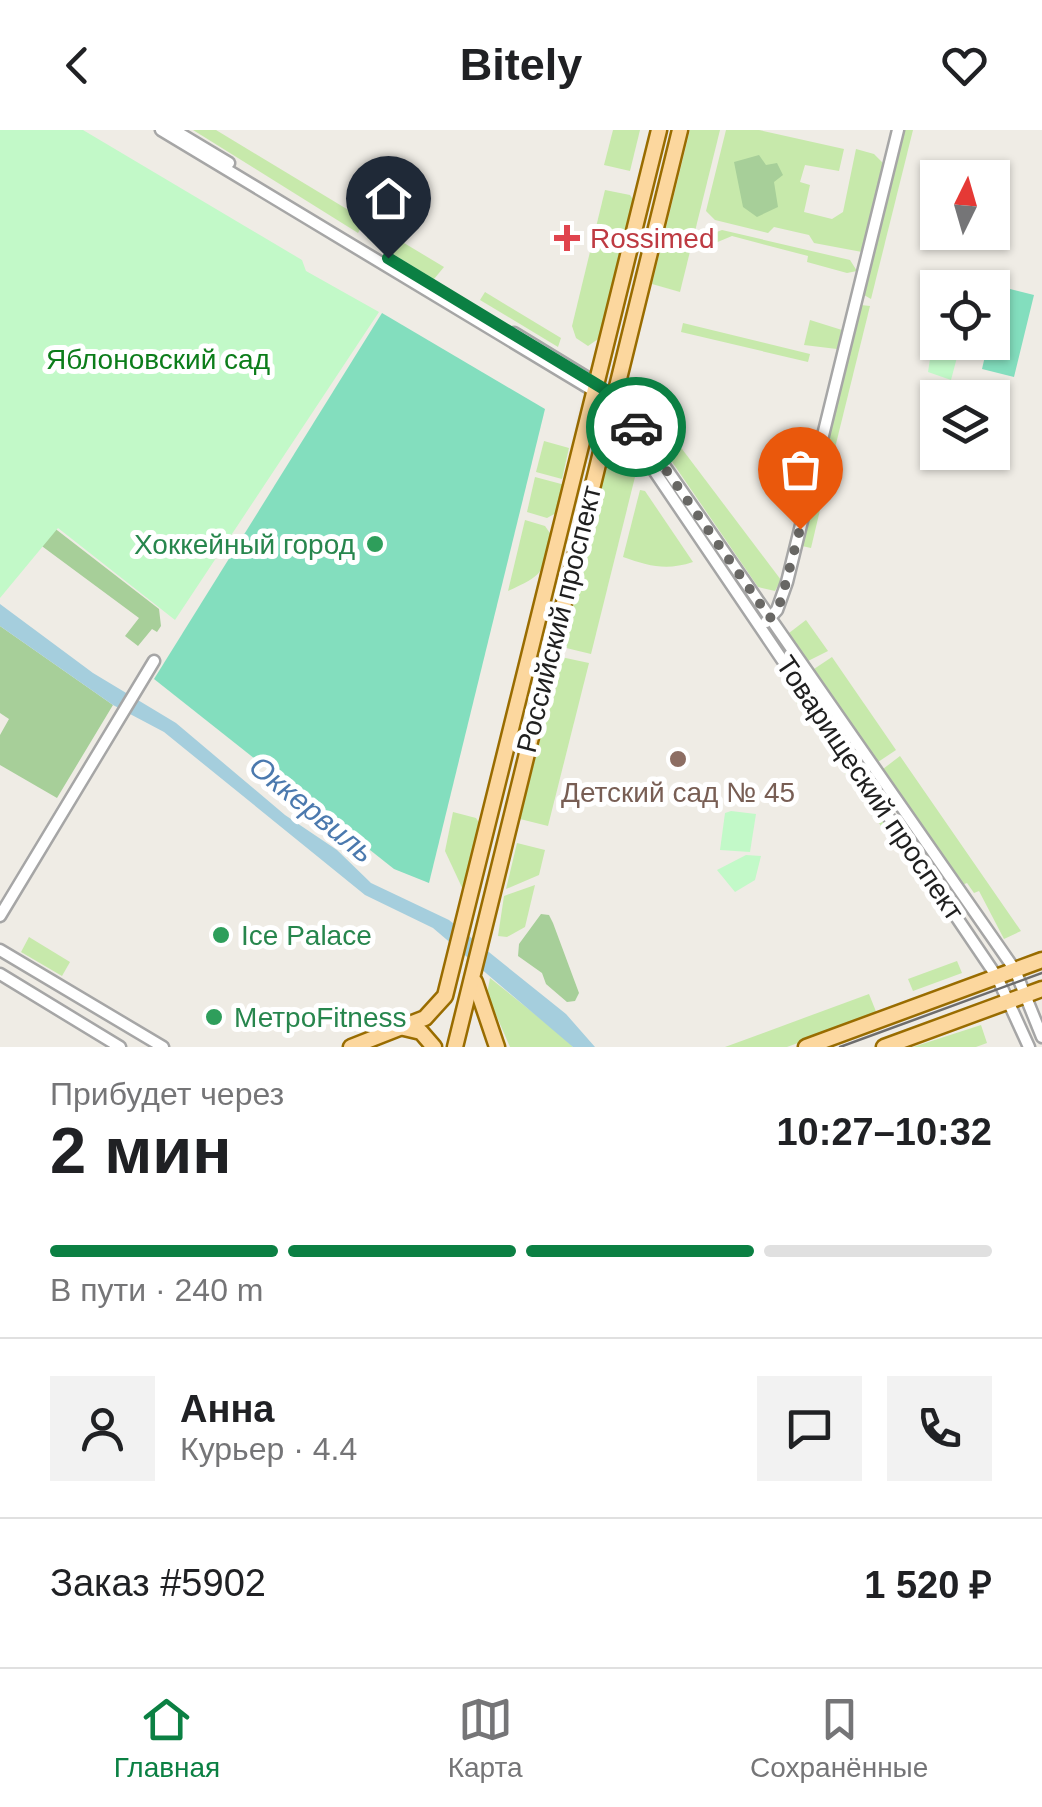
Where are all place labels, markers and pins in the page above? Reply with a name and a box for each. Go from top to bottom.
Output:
pin [346,156,431,259]
place label: Rossimed [590,223,714,254]
marker: Rossimed [554,225,580,251]
pin [758,427,843,530]
place label: Хоккейный город [134,529,355,560]
marker: Хоккейный город [364,533,386,555]
marker: Детский сад № 45 [667,748,689,770]
place label: Детский сад № 45 [561,777,795,808]
place label: Ice Palace [241,920,372,951]
marker: Ice Palace [210,924,232,946]
place label: МетроFitness [234,1002,407,1033]
marker: МетроFitness [203,1006,225,1028]

